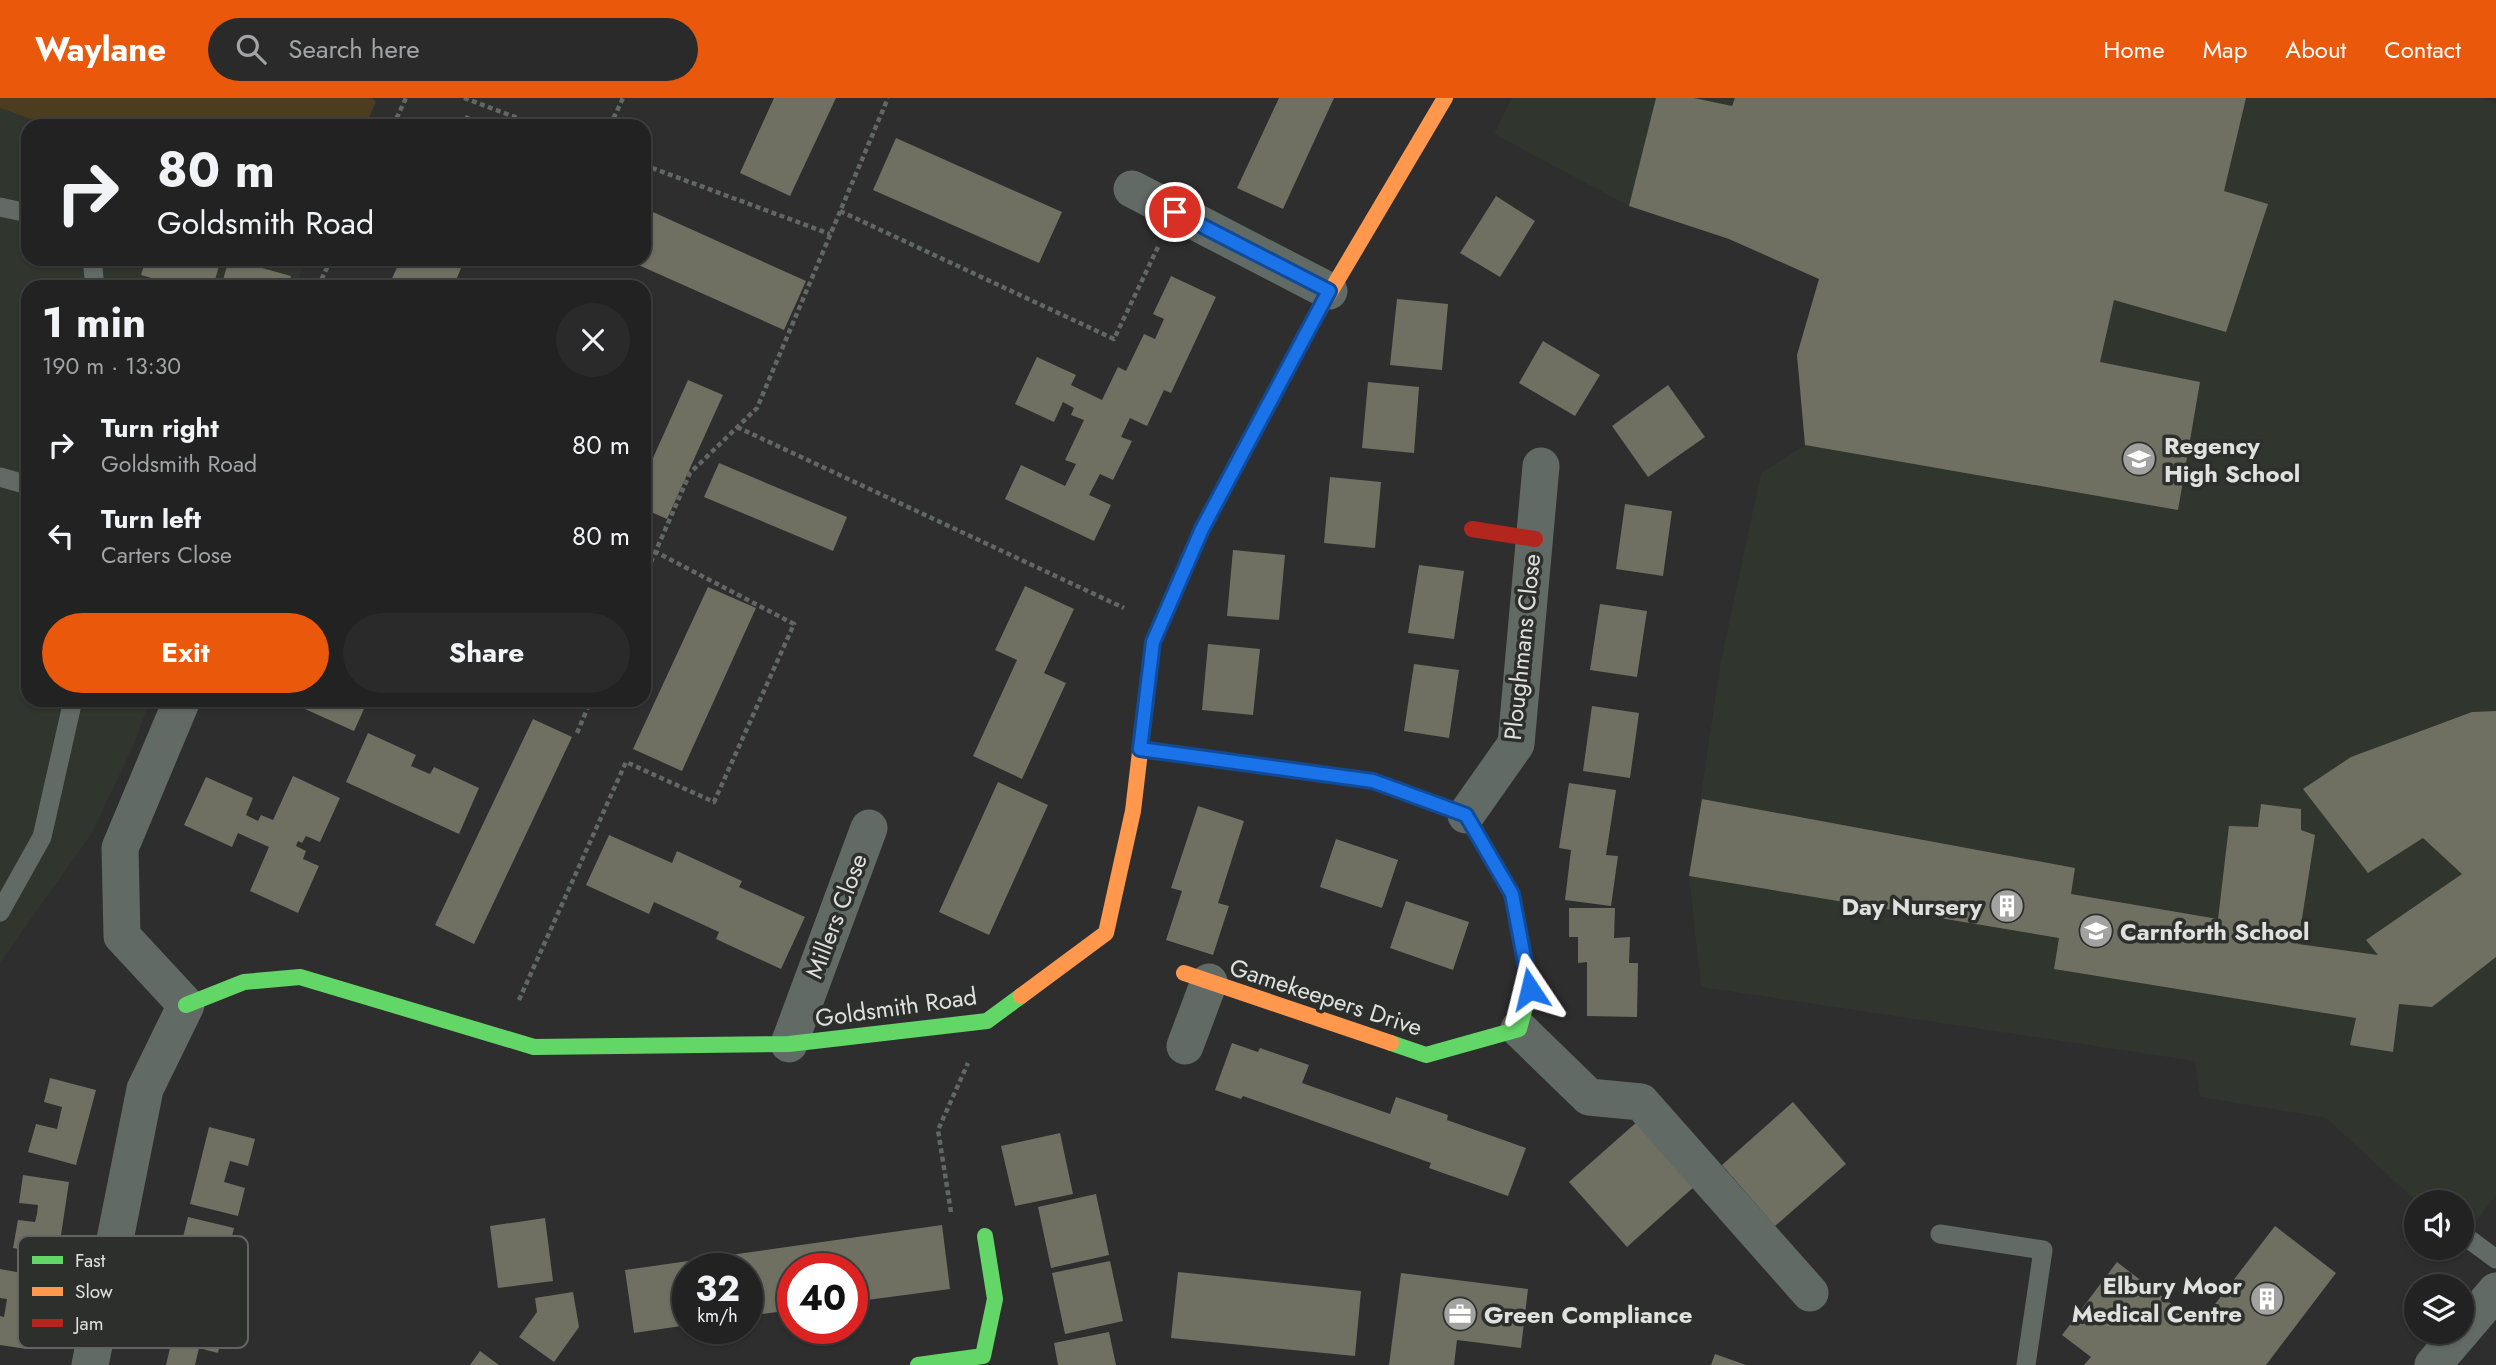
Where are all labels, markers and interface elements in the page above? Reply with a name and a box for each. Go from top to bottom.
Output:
search box [208,18,698,81]
text: Waylane [35,26,166,73]
icon: search [232,30,270,68]
text: Search here [288,30,420,68]
text: Home [2103,32,2165,67]
text: Map [2203,32,2247,67]
text: About [2285,32,2346,67]
text: Contact [2384,32,2461,67]
text: 80 m [157,135,275,205]
icon: right [42,147,133,238]
pin [1145,182,1205,242]
icon: arrive [1156,193,1194,231]
text: Goldsmith Road [157,200,374,246]
text: 1 min [42,292,146,353]
button: close [556,303,630,377]
text: 190 m · 13:30 [42,349,181,383]
text: Turn right [101,409,219,447]
icon: right [42,426,80,464]
text: 80 m [572,426,630,464]
place label: Regency High School [2164,428,2300,491]
school or university icon: Regency High School [2120,440,2158,478]
text: Goldsmith Road [101,447,257,481]
text: Turn left [101,500,201,538]
icon: left [42,517,80,555]
text: 80 m [572,517,630,555]
text: Carters Close [101,538,232,572]
street label: Ploughmans Close [1495,552,1549,742]
button: Exit [42,613,329,693]
button: Share [343,613,630,693]
street label: Millers Close [796,848,876,984]
building icon: Day Nursery [1988,887,2026,925]
place label: Day Nursery [1841,889,1982,924]
school or university icon: Carnforth School [2077,912,2115,950]
place label: Carnforth School [2120,914,2310,949]
street label: Gamekeepers Drive [1225,949,1427,1045]
position arrow [1493,952,1567,1026]
street label: Goldsmith Road [813,978,979,1036]
map controls [2404,1190,2474,1344]
button: sound [2404,1190,2474,1260]
legend [18,1236,248,1348]
text: Fast [75,1247,106,1274]
speed limit sign: 40 [777,1253,868,1344]
text: 32 [695,1264,740,1314]
place label: Elbury Moor Medical Centre [2072,1268,2242,1331]
button: layers [2404,1274,2474,1344]
text: Slow [75,1278,113,1305]
building icon: Elbury Moor Medical Centre [2248,1280,2286,1318]
office icon: Green Compliance [1441,1295,1479,1333]
place label: Green Compliance [1484,1297,1692,1332]
text: km/h [697,1303,738,1329]
text: Jam [72,1310,104,1337]

